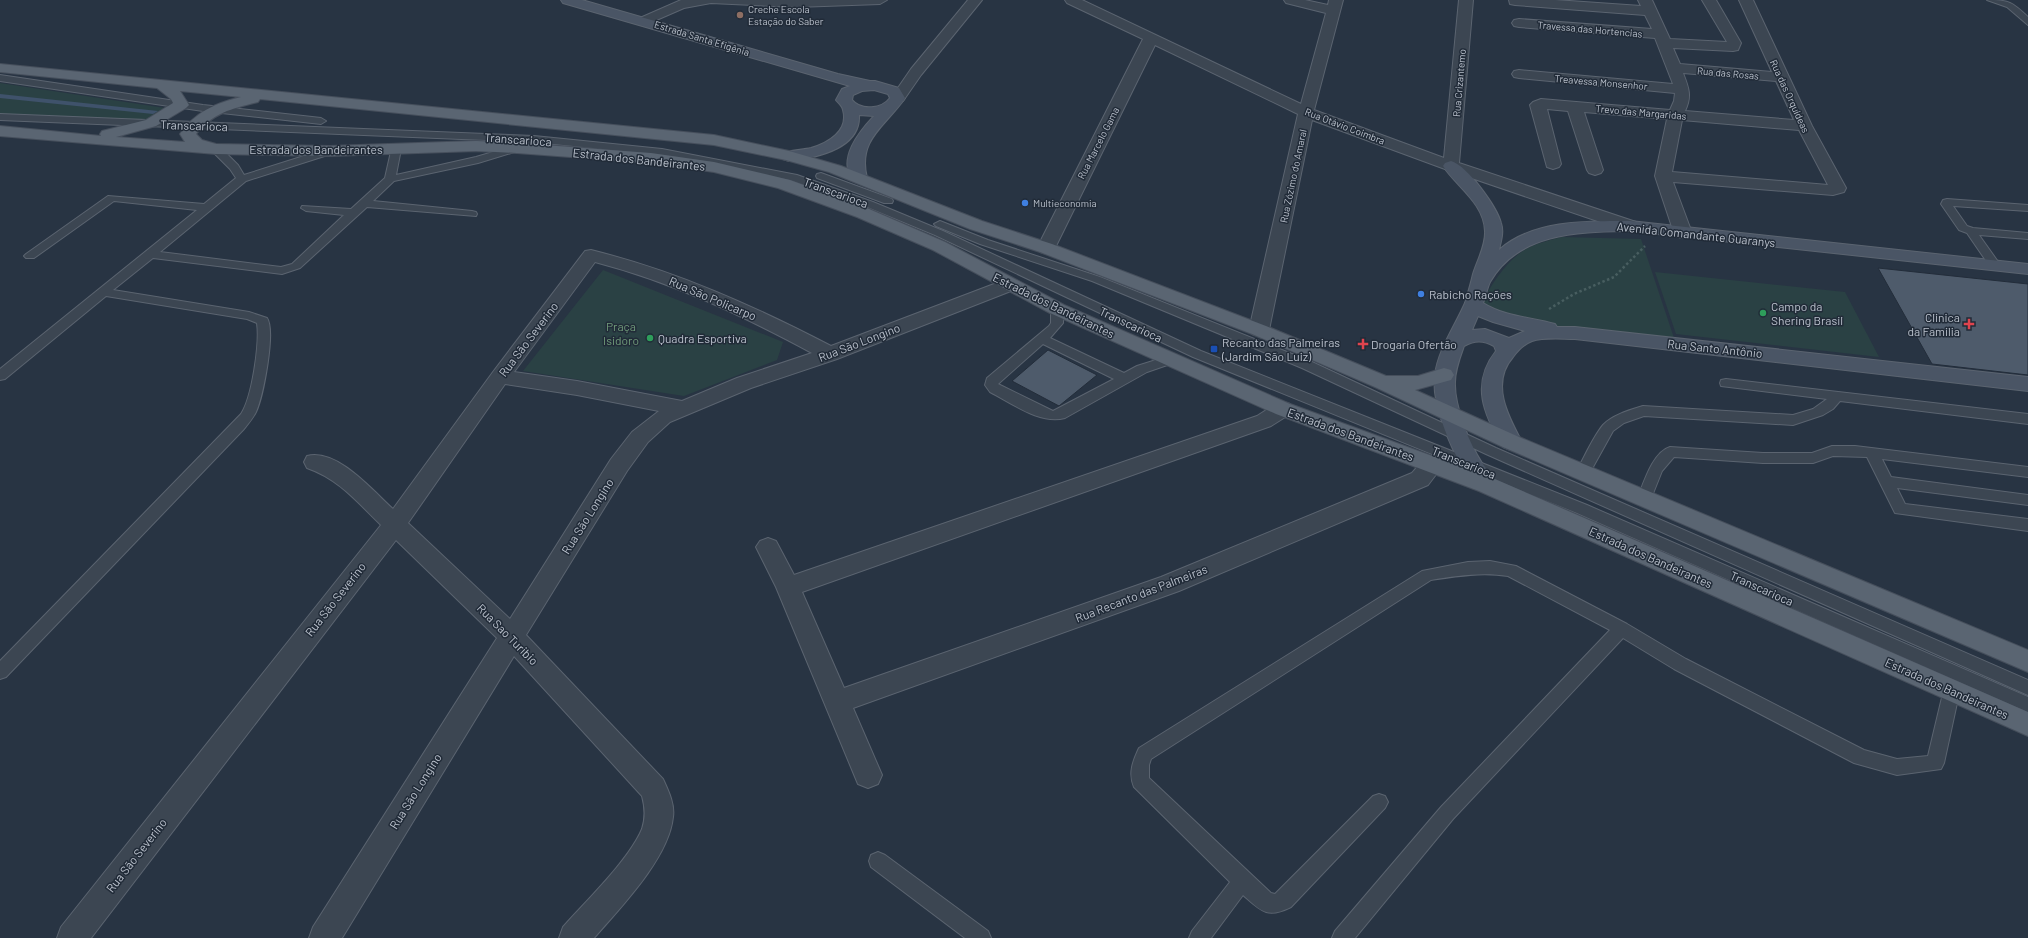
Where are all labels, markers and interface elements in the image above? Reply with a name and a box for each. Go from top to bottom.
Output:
place label: Creche Escola Estação do Saber [748,3,824,27]
marker: Creche Escola Estação do Saber [735,10,745,20]
street label: Estrada Santa Efigênia [653,18,751,58]
street label: Travessa das Hortencias [1537,18,1643,40]
street label: Rua Crizantemo [1450,48,1468,118]
street label: Rua das Orquídeas [1768,57,1812,135]
street label: Rua das Rosas [1696,64,1760,82]
street label: Treavessa Monsenhor [1554,72,1648,92]
street label: Trevo das Margaridas [1595,102,1687,122]
street label: Rua Marcelo Gama [1075,105,1121,181]
street label: Rua Otávio Coimbra [1303,105,1387,147]
street label: Transcarioca [160,117,228,133]
street label: Rua Zózimo do Amaral [1277,128,1309,224]
street label: Transcarioca [484,130,552,148]
street label: Estrada dos Bandeirantes [249,142,383,156]
street label: Estrada dos Bandeirantes [572,145,706,173]
street label: Transcarioca [802,174,870,210]
place label: Multieconomia [1033,197,1097,209]
marker: Multieconomia [1020,198,1030,208]
street label: Avenida Comandante Guaranys [1616,219,1776,249]
street label: Estrada dos Bandeirantes [991,269,1117,341]
street label: Rua São Policarpo [667,273,759,323]
place label: Rabicho Rações [1429,287,1512,301]
marker: Rabicho Rações [1416,289,1426,299]
street label: Rua São Severino [495,299,561,379]
place label: Campo da Shering Brasil [1771,299,1843,327]
street label: Transcarioca [1097,303,1165,345]
marker: Campo da Shering Brasil [1758,308,1768,318]
place label: Clinica da Familia [1907,310,1960,338]
marker: Clinica da Familia [1963,318,1975,330]
park label: Praça Isidoro [603,319,639,347]
street label: Rua São Longino [816,320,902,364]
place label: Quadra Esportiva [658,331,747,345]
marker: Quadra Esportiva [645,333,655,343]
place label: Recanto das Palmeiras (Jardim São Luiz) [1221,335,1340,363]
street label: Rua Santo Antônio [1667,336,1763,360]
place label: Drogaria Ofertão [1371,337,1457,351]
marker: Drogaria Ofertão [1358,339,1368,349]
marker: Recanto das Palmeiras (Jardim São Luiz) [1209,344,1219,354]
street label: Estrada dos Bandeirantes [1286,405,1416,463]
street label: Transcarioca [1430,443,1498,481]
street label: Rua São Longino [558,476,616,556]
street label: Estrada dos Bandeirantes [1587,523,1715,591]
street label: Rua São Severino [302,559,368,639]
street label: Rua Recanto das Palmeiras [1073,561,1209,625]
street label: Transcarioca [1728,568,1796,608]
street label: Rua Sao Turibio [475,601,541,667]
street label: Estrada dos Bandeirantes [1883,654,2011,722]
street label: Rua São Longino [386,751,444,831]
street label: Rua São Severino [103,815,169,895]

